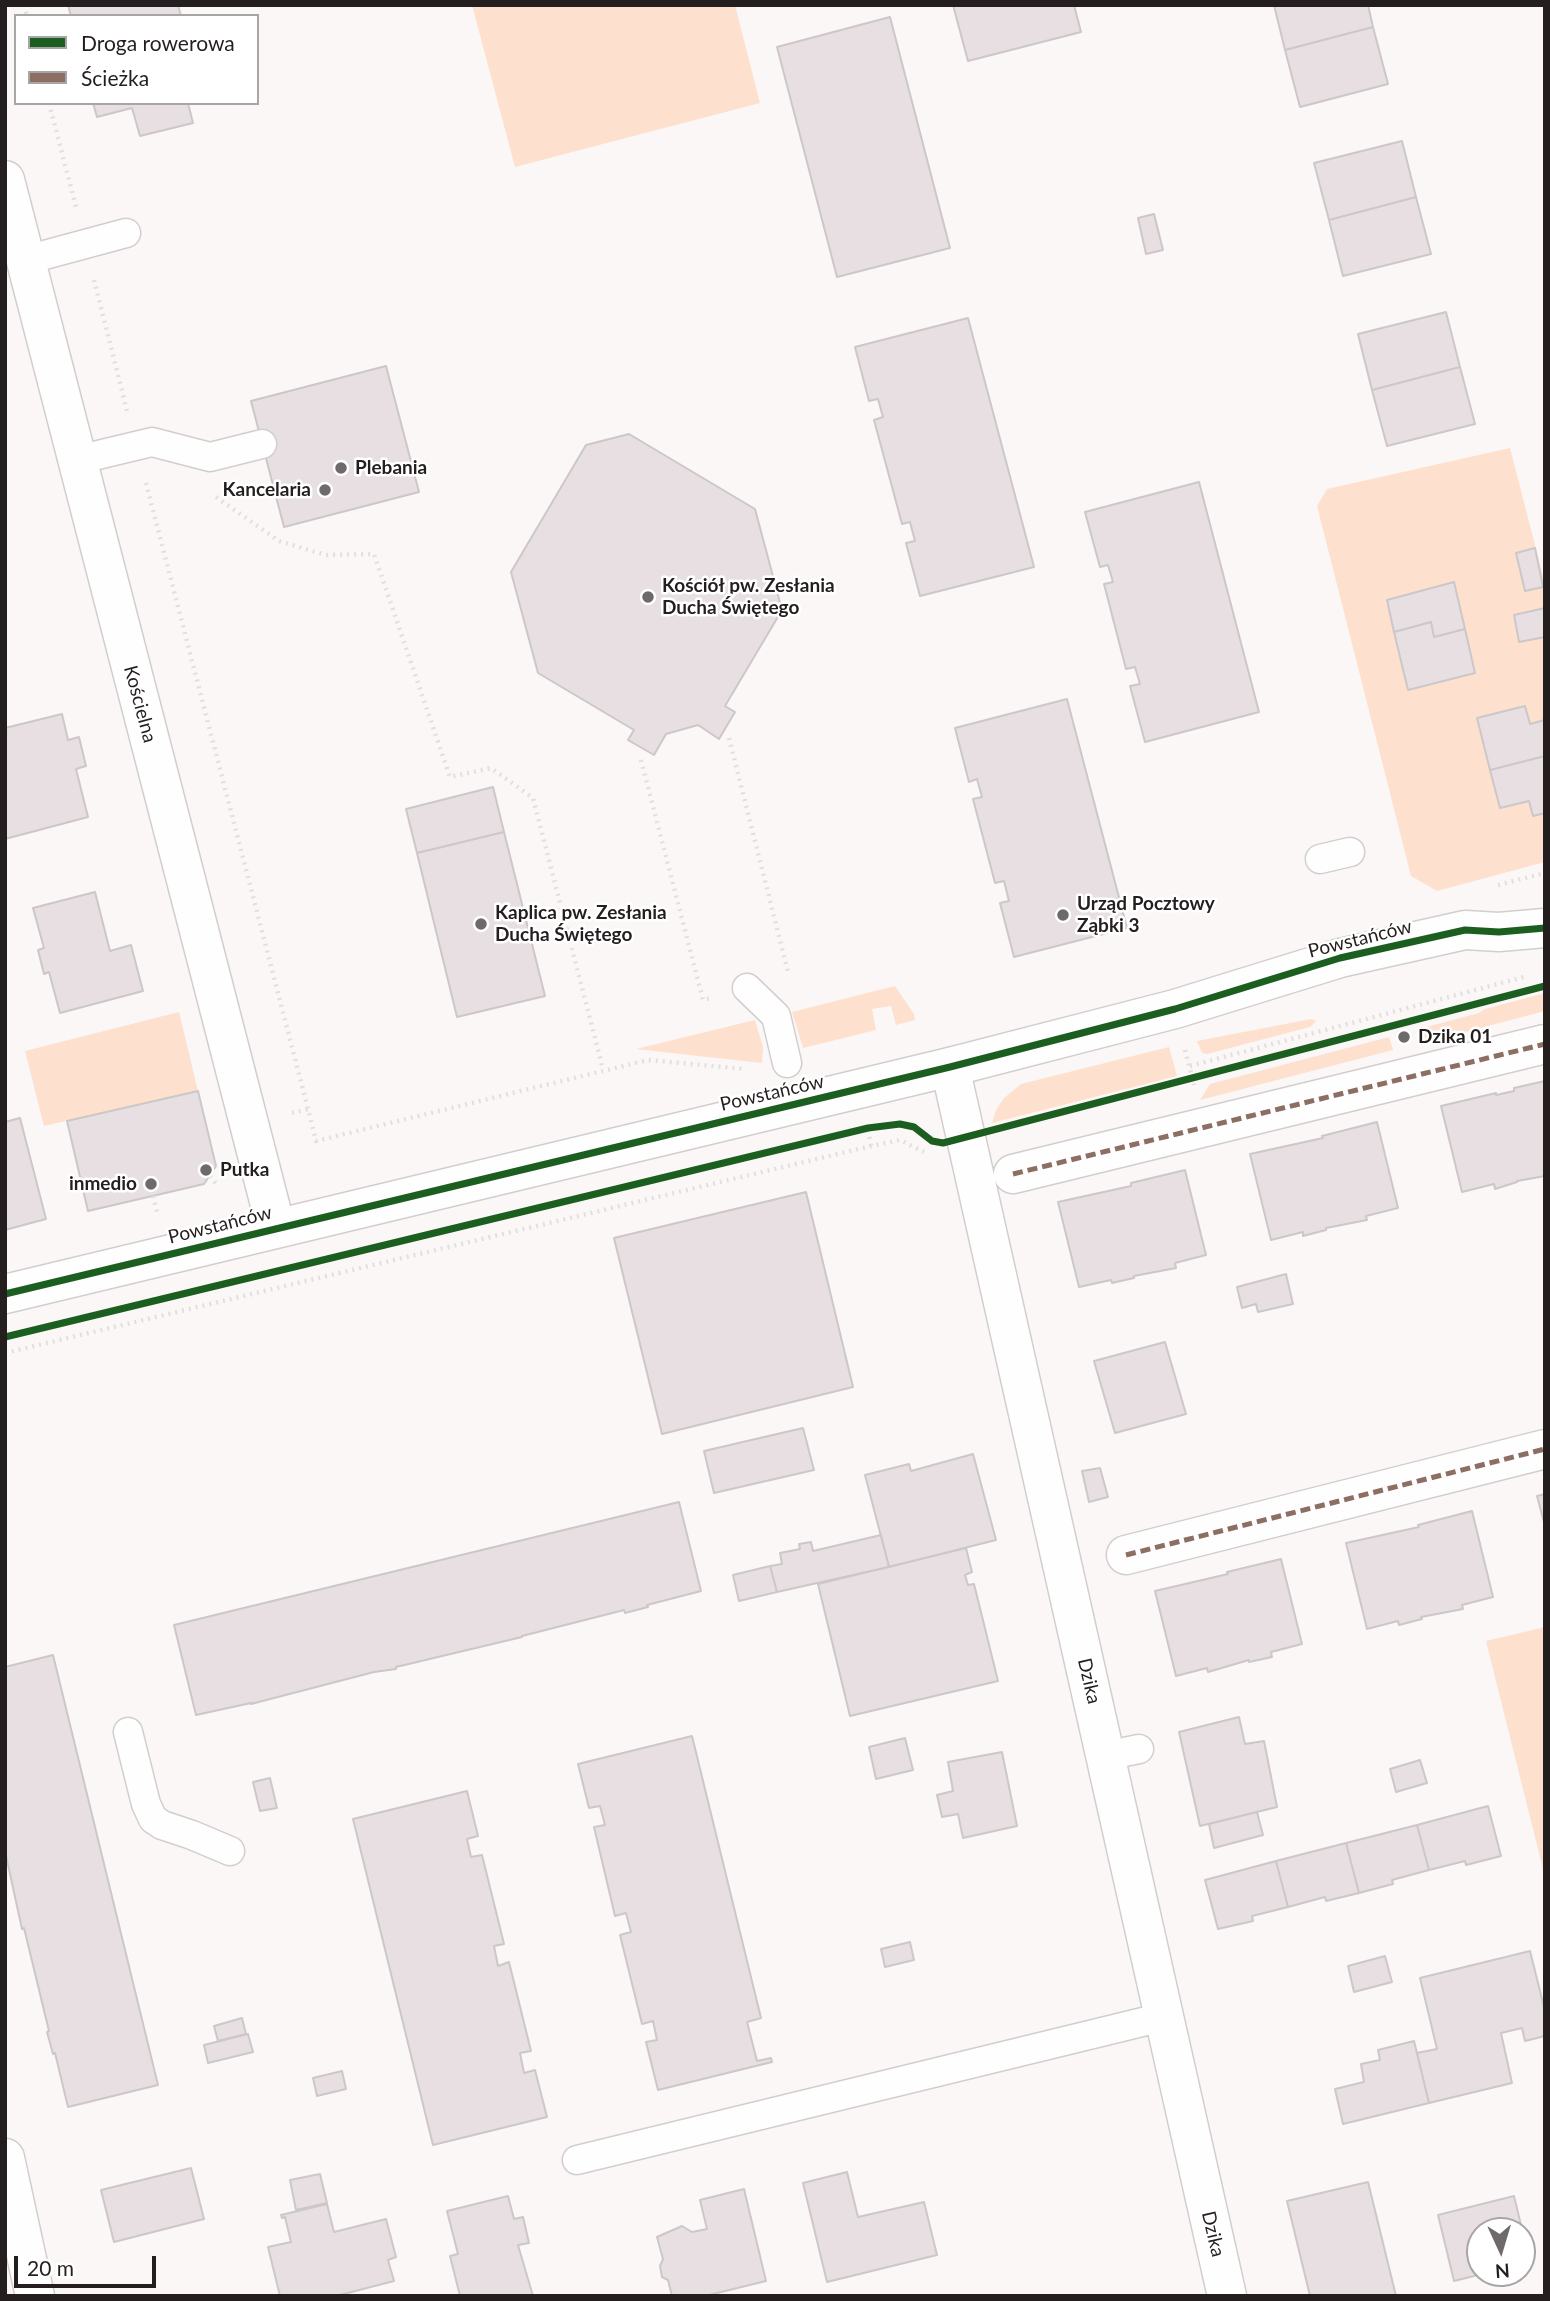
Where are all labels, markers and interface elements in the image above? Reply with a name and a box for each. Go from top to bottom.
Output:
legend [14,14,259,105]
text: Droga rowerowa [81,30,235,55]
text: Ścieżka [81,65,149,90]
place label: Plebania [355,457,427,479]
marker: Plebania [333,460,349,476]
place label: Kancelaria [223,479,311,501]
marker: Kancelaria [317,482,333,498]
place label: Kościół pw. Zesłania Ducha Świętego [662,575,835,619]
marker: Kościół pw. Zesłania Ducha Świętego [640,589,656,605]
street label: Kościelna [119,663,161,745]
place label: Urząd Pocztowy Ząbki 3 [1077,893,1215,937]
place label: Kaplica pw. Zesłania Ducha Świętego [495,902,667,946]
marker: Urząd Pocztowy Ząbki 3 [1055,907,1071,923]
street label: Powstańców [1306,915,1414,963]
marker: Kaplica pw. Zesłania Ducha Świętego [473,916,489,932]
place label: Dzika 01 [1418,1026,1492,1048]
marker: Dzika 01 [1396,1029,1412,1045]
street label: Powstańców [718,1070,826,1116]
place label: Putka [220,1159,269,1181]
marker: Putka [198,1162,214,1178]
place label: inmedio [69,1173,137,1195]
marker: inmedio [143,1176,159,1192]
street label: Powstańców [166,1201,274,1249]
street label: Dzika [1073,1656,1105,1706]
street label: Dzika [1197,2209,1229,2259]
north arrow [1466,2217,1536,2287]
scale bar [18,2242,159,2286]
text: 20 m [27,2255,74,2280]
text: N [1494,2259,1510,2283]

